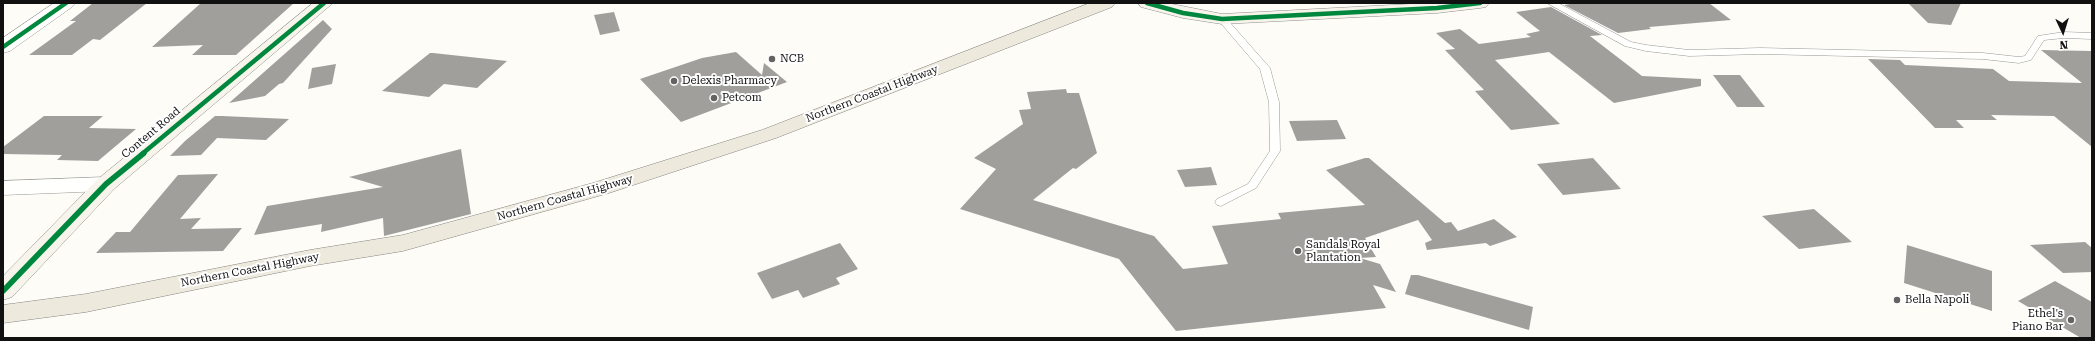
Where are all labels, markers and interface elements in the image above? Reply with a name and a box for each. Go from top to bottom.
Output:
north arrow [2043,12,2083,52]
text: N [2059,38,2069,51]
place label: NCB [780,52,804,66]
marker: NCB [767,54,777,64]
street label: Northern Coastal Highway [804,63,940,125]
place label: Delexis Pharmacy [682,74,777,88]
marker: Delexis Pharmacy [669,76,679,86]
place label: Petcom [722,91,762,105]
marker: Petcom [709,93,719,103]
street label: Content Road [119,105,183,161]
street label: Northern Coastal Highway [496,172,634,224]
place label: Sandals Royal Plantation [1306,238,1380,264]
marker: Sandals Royal Plantation [1293,246,1303,256]
street label: Northern Coastal Highway [180,250,320,290]
place label: Bella Napoli [1905,293,1969,307]
marker: Bella Napoli [1892,295,1902,305]
place label: Ethel's Piano Bar [2012,307,2063,333]
marker: Ethel's Piano Bar [2066,315,2076,325]

